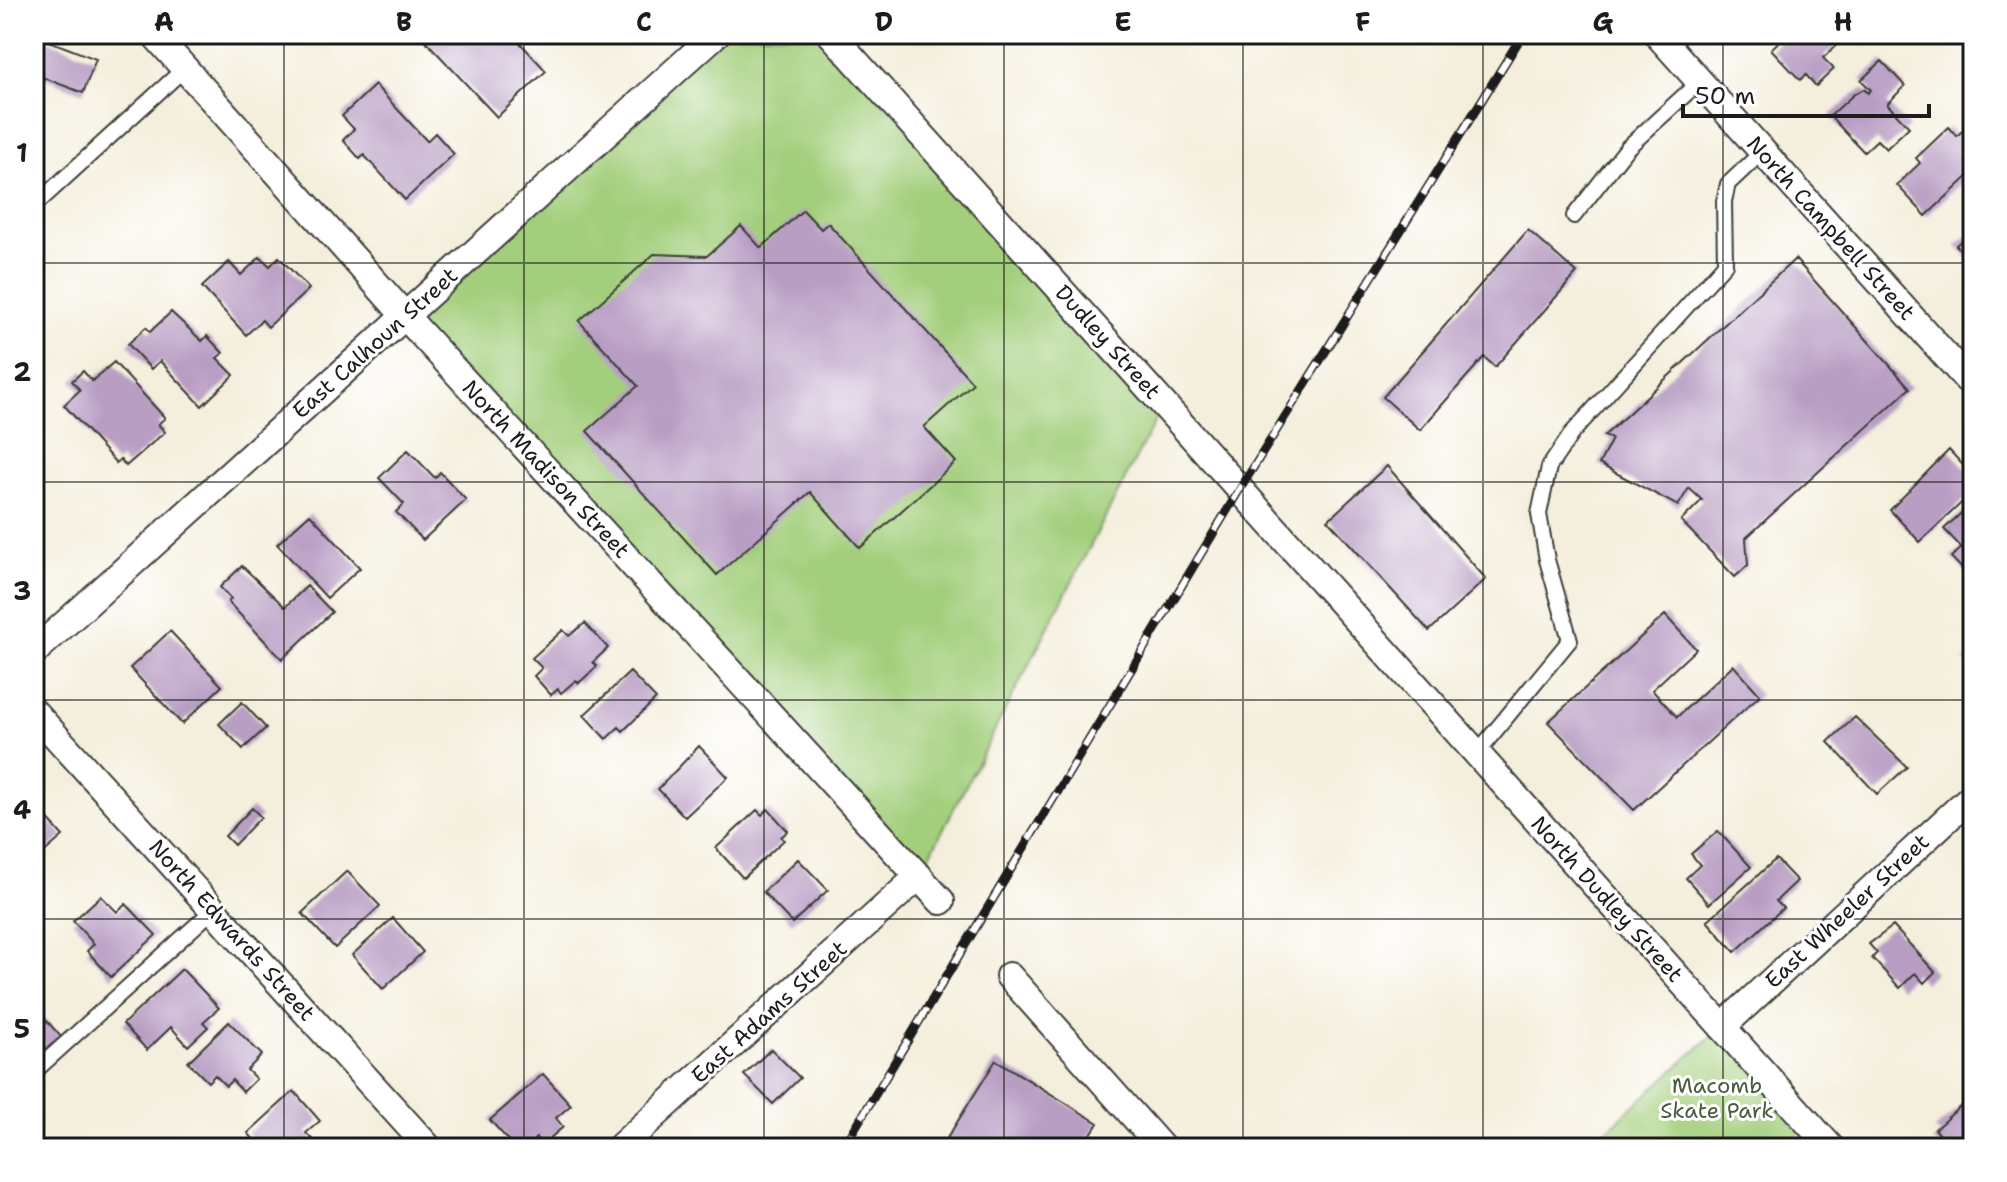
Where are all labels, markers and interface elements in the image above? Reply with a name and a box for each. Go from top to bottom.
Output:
text: A [154,4,174,39]
text: B [396,4,412,39]
text: C [636,4,652,39]
text: D [875,4,893,39]
text: E [1114,4,1132,39]
text: F [1355,4,1371,39]
text: G [1593,4,1614,39]
text: H [1834,4,1852,39]
scale bar [1683,68,1929,118]
text: 50 m [1695,80,1755,112]
street label: North Campbell Street [1740,130,1922,326]
text: 1 [16,135,28,170]
street label: East Calhoun Street [286,261,464,425]
street label: Dudley Street [1049,279,1167,405]
text: 2 [13,354,31,389]
street label: North Madison Street [456,374,636,564]
text: 3 [13,573,31,608]
text: 4 [13,792,31,827]
street label: North Dudley Street [1525,810,1689,988]
street label: East Wheeler Street [1759,827,1935,995]
street label: North Edwards Street [143,833,321,1027]
street label: East Adams Street [685,934,853,1090]
text: 5 [14,1011,30,1046]
park label: Macomb Skate Park [1660,1071,1774,1125]

